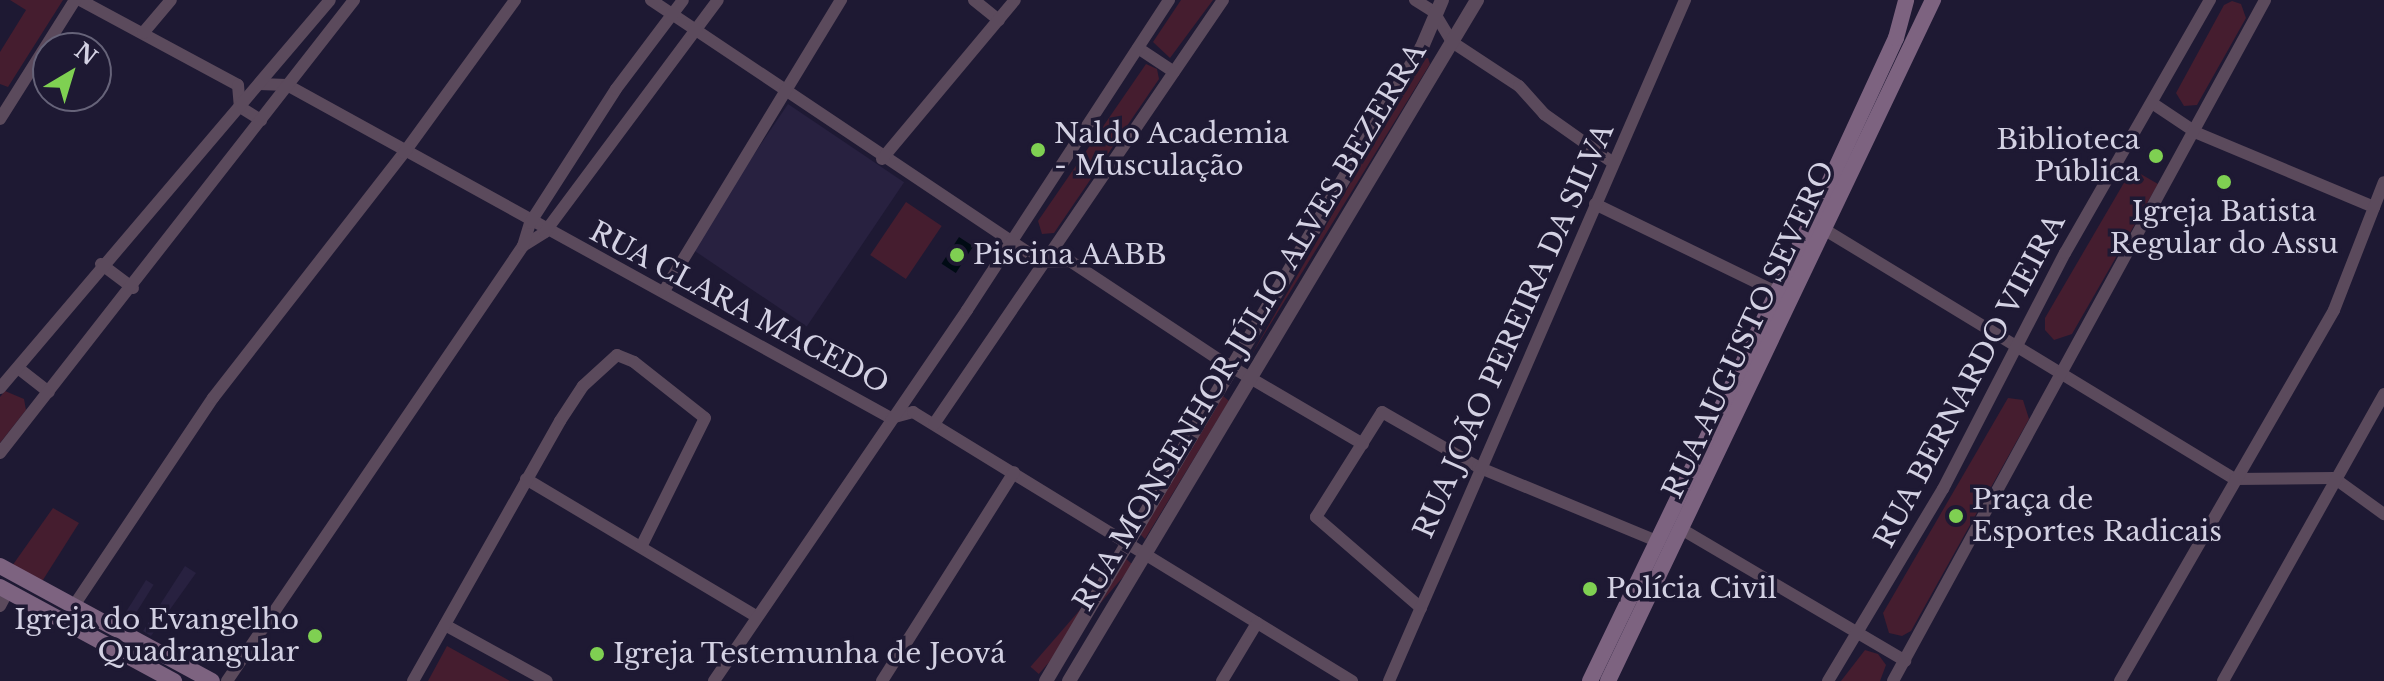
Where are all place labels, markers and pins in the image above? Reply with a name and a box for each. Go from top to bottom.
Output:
place label: Naldo Academia - Musculação [1054,117,1290,183]
place label: Biblioteca Pública [1997,123,2140,189]
marker: Naldo Academia - Musculação [1029,141,1047,159]
marker: Biblioteca Pública [2147,147,2165,165]
marker: Igreja Batista Regular do Assu [2215,173,2233,191]
place label: Igreja Batista Regular do Assu [2109,195,2339,261]
place label: Piscina AABB [973,238,1168,272]
marker: Piscina AABB [948,246,966,264]
place label: Praça de Esportes Radicais [1972,483,2222,549]
marker: Praça de Esportes Radicais [1947,507,1965,525]
place label: Polícia Civil [1606,572,1777,606]
marker: Polícia Civil [1581,580,1599,598]
place label: Igreja do Evangelho Quadrangular [14,603,299,669]
marker: Igreja do Evangelho Quadrangular [306,627,324,645]
place label: Igreja Testemunha de Jeová [613,637,1007,671]
marker: Igreja Testemunha de Jeová [588,645,606,663]

